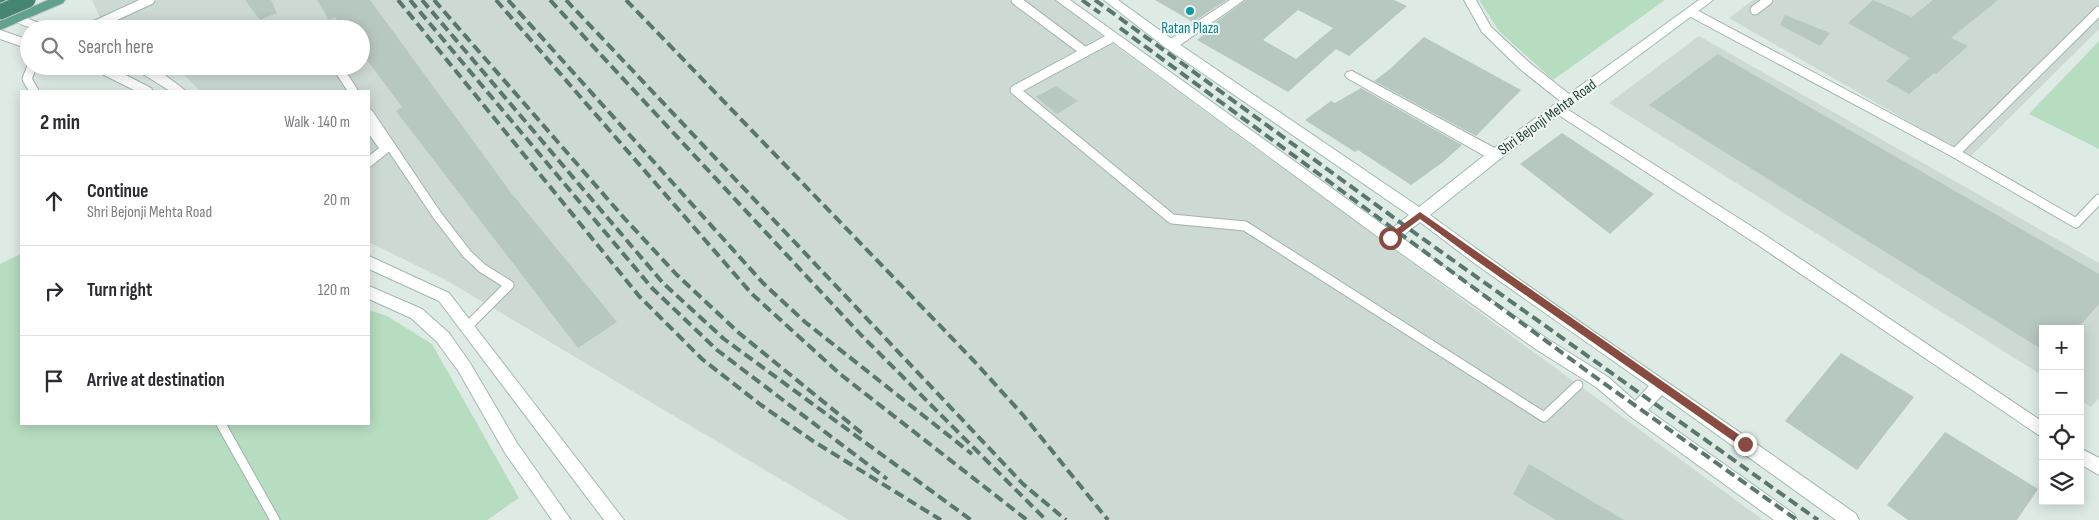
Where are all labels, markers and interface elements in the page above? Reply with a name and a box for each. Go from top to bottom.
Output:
marker: Ratan Plaza [1184,5,1196,17]
place label: Ratan Plaza [1161,19,1219,38]
search box [20,20,370,75]
icon: search [38,34,66,62]
text: Search here [78,36,154,59]
street label: Shri Bejonji Mehta Road [1494,75,1600,160]
text: 2 min [40,110,80,135]
text: Walk · 140 m [284,113,350,132]
text: Continue [87,180,148,203]
icon: ahead [40,187,68,215]
text: 20 m [323,191,350,210]
text: Shri Bejonji Mehta Road [87,203,212,222]
route start [1379,227,1402,250]
icon: right [40,277,68,305]
text: Turn right [87,279,152,302]
text: 120 m [318,281,350,300]
map controls [2039,325,2084,505]
button: + [2039,325,2084,370]
icon: arrive [40,367,68,395]
text: Arrive at destination [87,369,225,392]
button: − [2039,370,2084,415]
button: locate [2039,415,2084,460]
route end [1734,433,1757,456]
button: layers [2039,460,2084,505]

